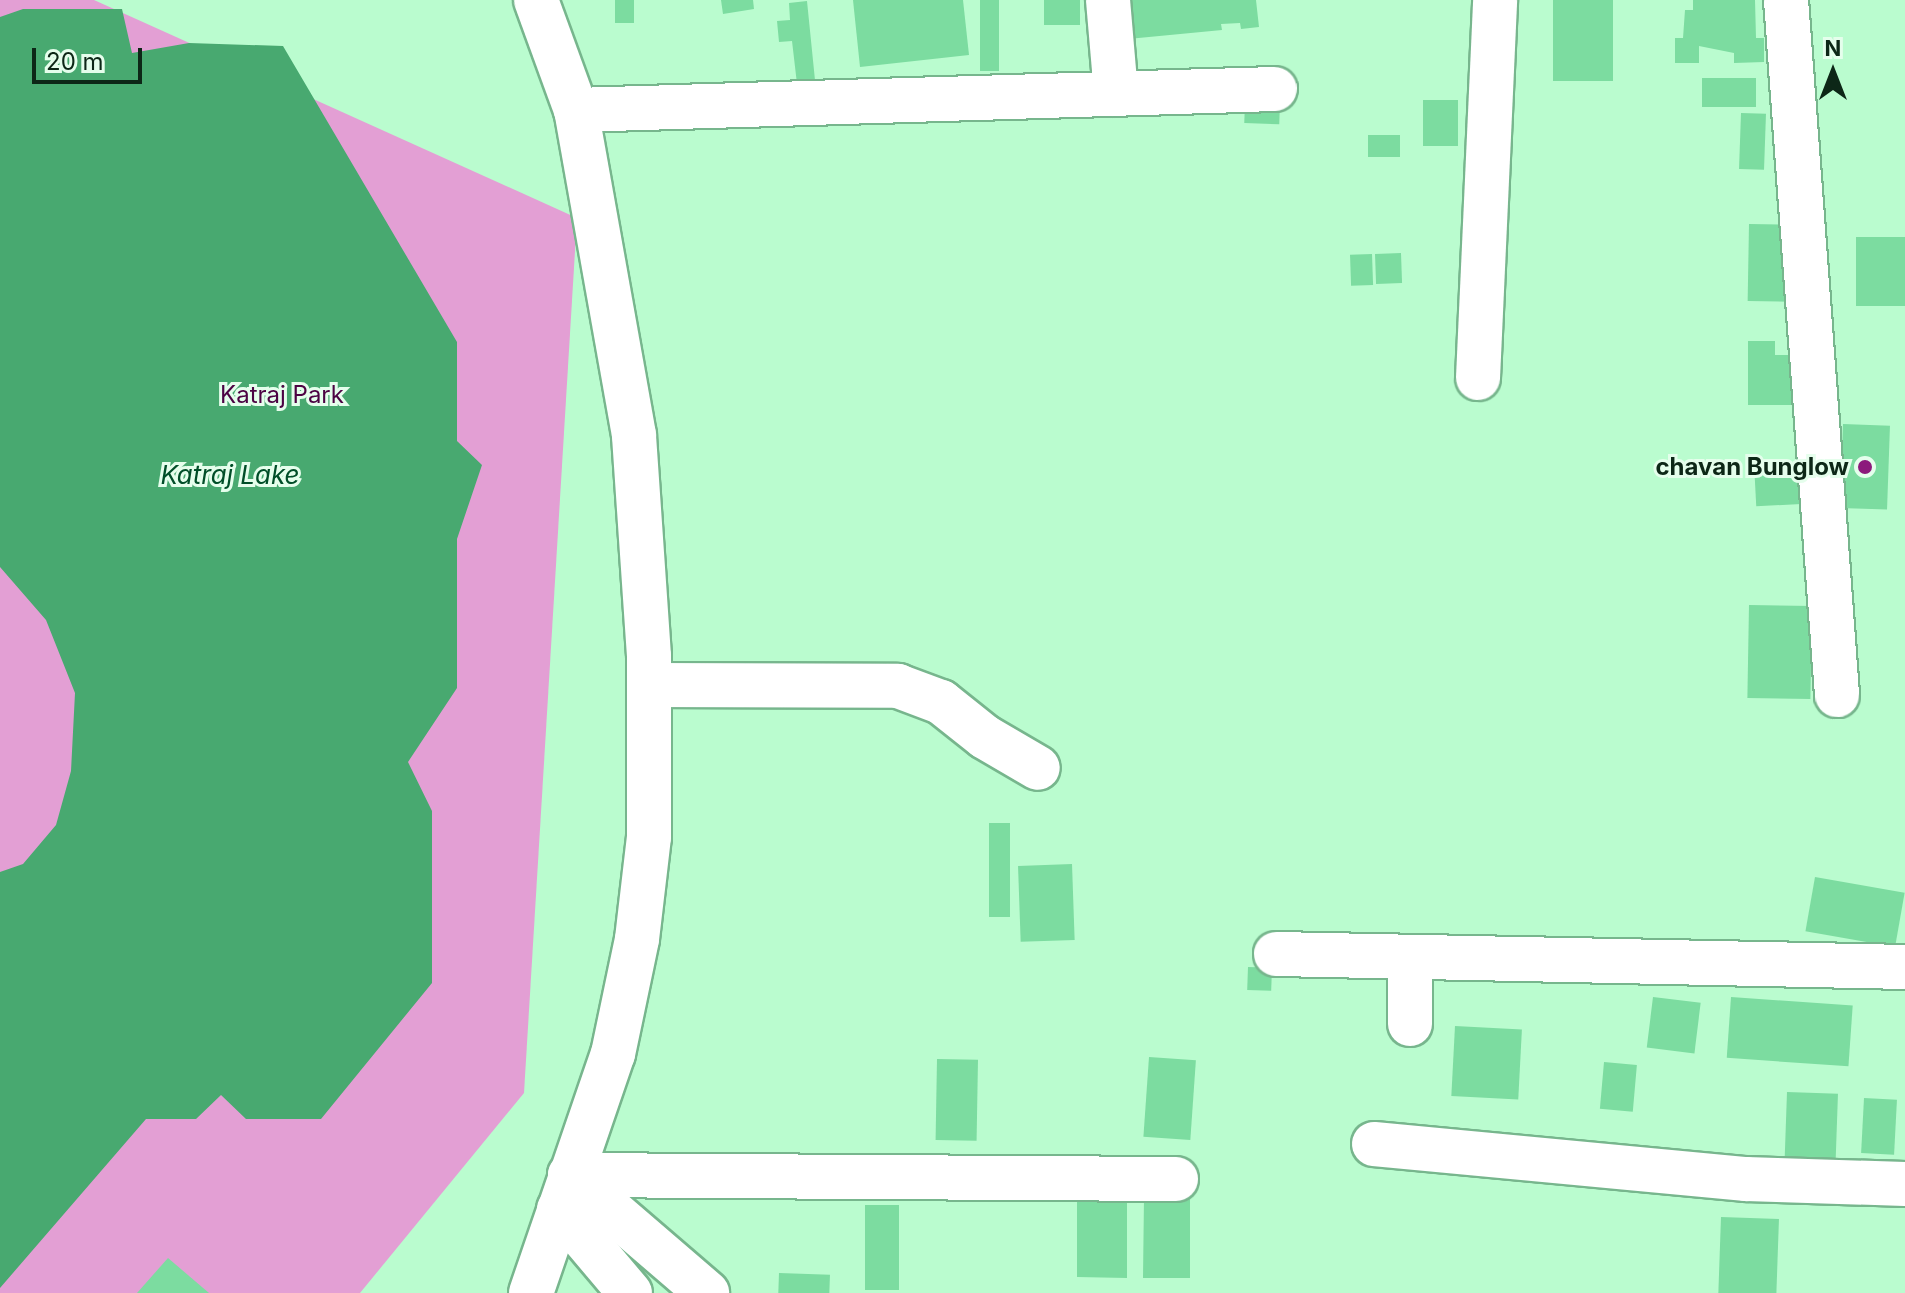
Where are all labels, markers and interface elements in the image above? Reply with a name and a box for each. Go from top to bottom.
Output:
scale bar [36,32,146,82]
north arrow [1793,32,1873,112]
text: N [1825,35,1841,61]
text: 20 m [46,47,104,76]
park label: Katraj Park [220,381,344,409]
place label: chavan Bunglow [1655,453,1849,481]
marker: chavan Bunglow [1856,458,1874,476]
water label: Katraj Lake [160,459,300,491]

